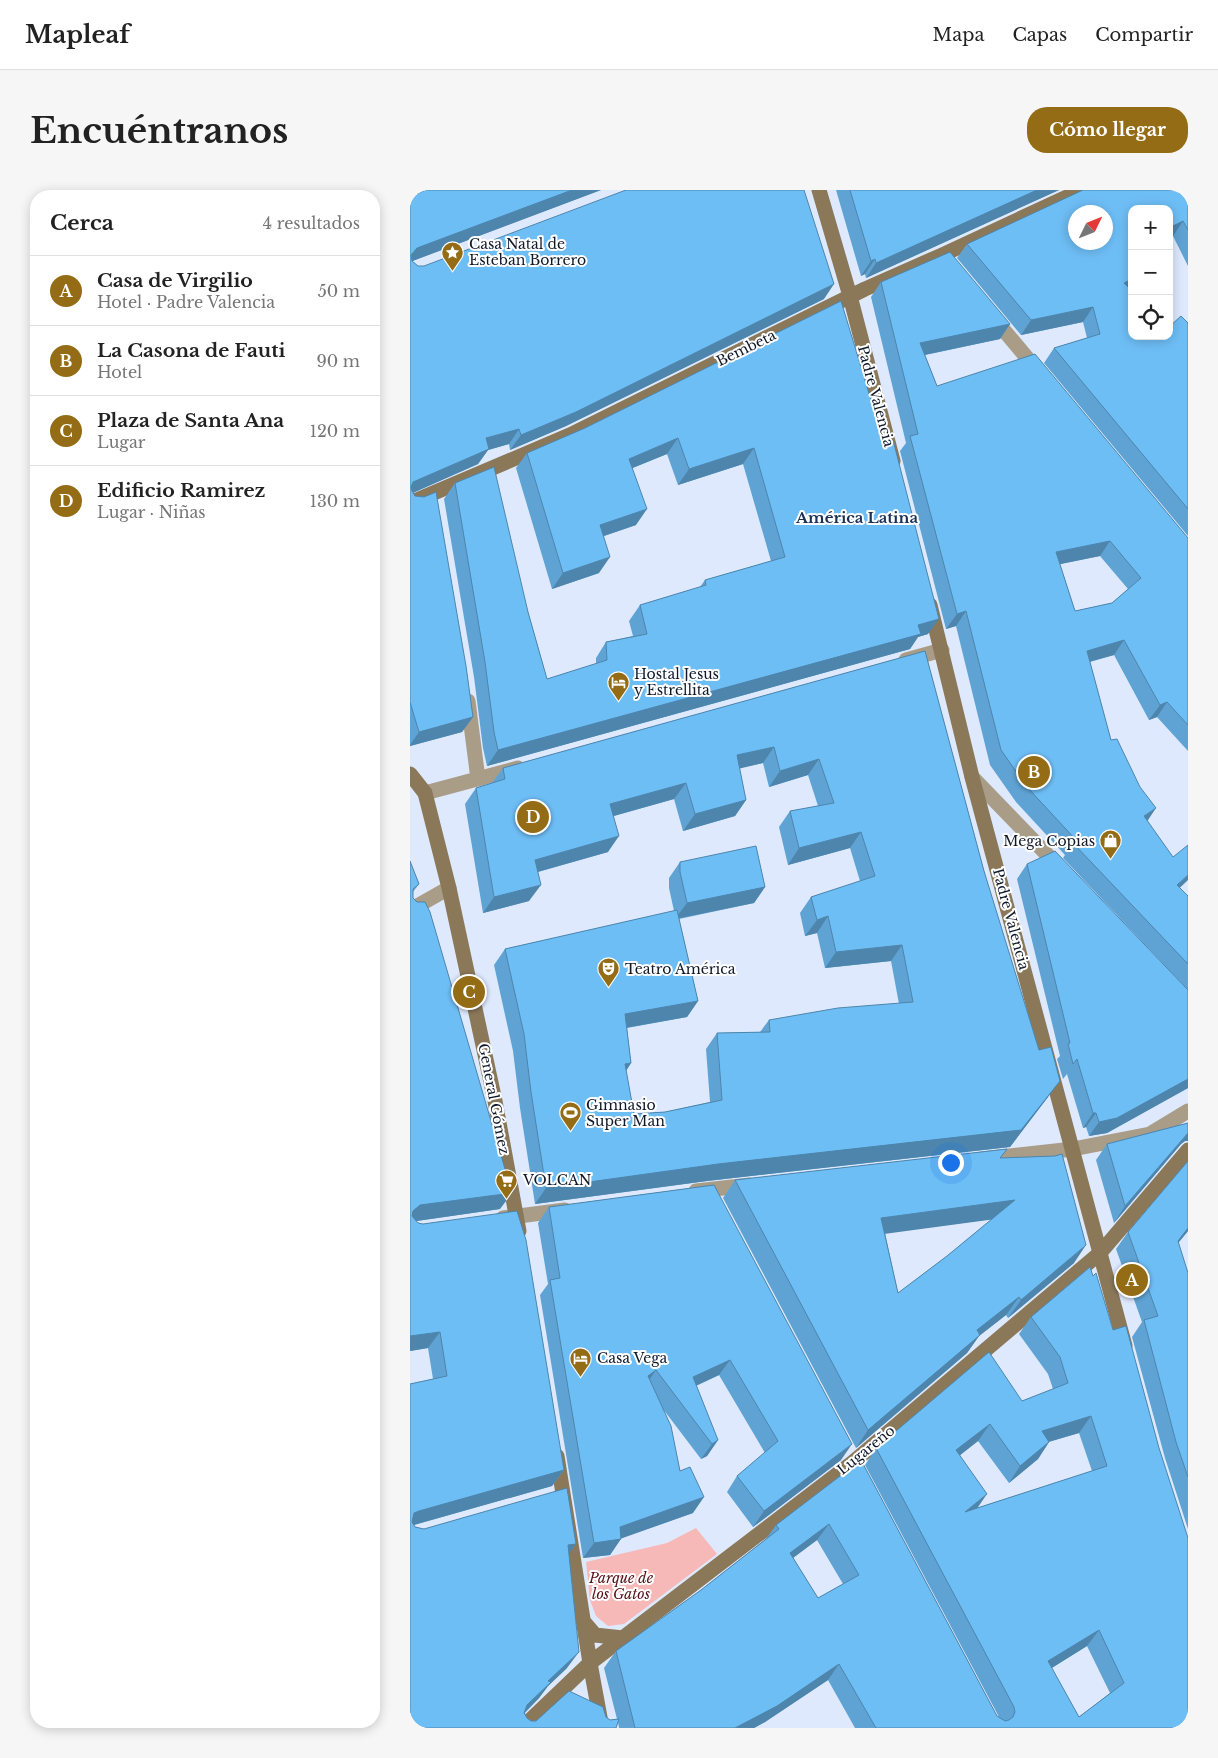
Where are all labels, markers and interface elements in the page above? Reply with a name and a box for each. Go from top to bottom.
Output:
text: Mapleaf [25,20,130,49]
text: Mapa [933,24,984,46]
text: Capas [1012,24,1067,46]
text: Compartir [1095,24,1193,46]
button: Cómo llegar [1027,107,1188,153]
text: Encuéntranos [30,109,288,152]
north arrow [1068,205,1113,250]
map controls [1128,205,1173,340]
button: + [1128,205,1173,250]
text: Cerca [50,210,114,236]
text: 4 resultados [263,213,360,233]
place label: Casa Natal de Esteban Borrero [469,235,586,269]
place icon: Casa Natal de Esteban Borrero [441,240,465,271]
button: − [1128,250,1173,295]
text: Casa de Virgilio [97,269,253,292]
text: A [60,281,72,301]
text: 50 m [318,281,360,301]
text: Hotel · Padre Valencia [97,292,275,312]
button: locate [1128,295,1173,340]
street label: Bembeta [713,326,779,370]
text: La Casona de Fauti [97,339,285,362]
street label: Padre Valencia [854,343,898,449]
text: B [60,351,72,371]
text: 90 m [317,351,360,371]
text: Hotel [97,362,142,382]
text: Plaza de Santa Ana [97,409,284,432]
text: C [59,421,73,441]
text: 120 m [310,421,360,441]
text: Lugar [97,432,145,452]
text: Edificio Ramirez [97,479,265,502]
text: D [59,491,73,511]
text: 130 m [310,491,360,511]
text: Lugar · Niñas [97,502,206,522]
district label: América Latina [795,508,918,527]
place label: Hostal Jesus y Estrellita [634,665,719,699]
hotel icon: Hostal Jesus y Estrellita [606,670,630,701]
pin: B [1018,753,1050,791]
pin: D [517,798,549,836]
shop icon: Mega Copias [1099,829,1123,860]
place label: Mega Copias [1003,832,1095,850]
street label: Padre Valencia [989,866,1033,972]
theatre icon: Teatro América [597,957,621,988]
place label: Teatro América [625,960,736,978]
pin: C [453,973,485,1011]
street label: General Gómez [474,1042,514,1156]
place label: Gimnasio Super Man [586,1096,665,1130]
sports icon: Gimnasio Super Man [558,1101,582,1132]
your location [938,1150,964,1176]
supermarket icon: VOLCAN [495,1168,519,1199]
place label: VOLCAN [522,1171,592,1189]
pin: A [1116,1261,1148,1299]
hotel icon: Casa Vega [569,1346,593,1377]
place label: Casa Vega [597,1349,668,1367]
street label: Lugareño [834,1421,898,1479]
park label: Parque de los Gatos [588,1569,654,1603]

